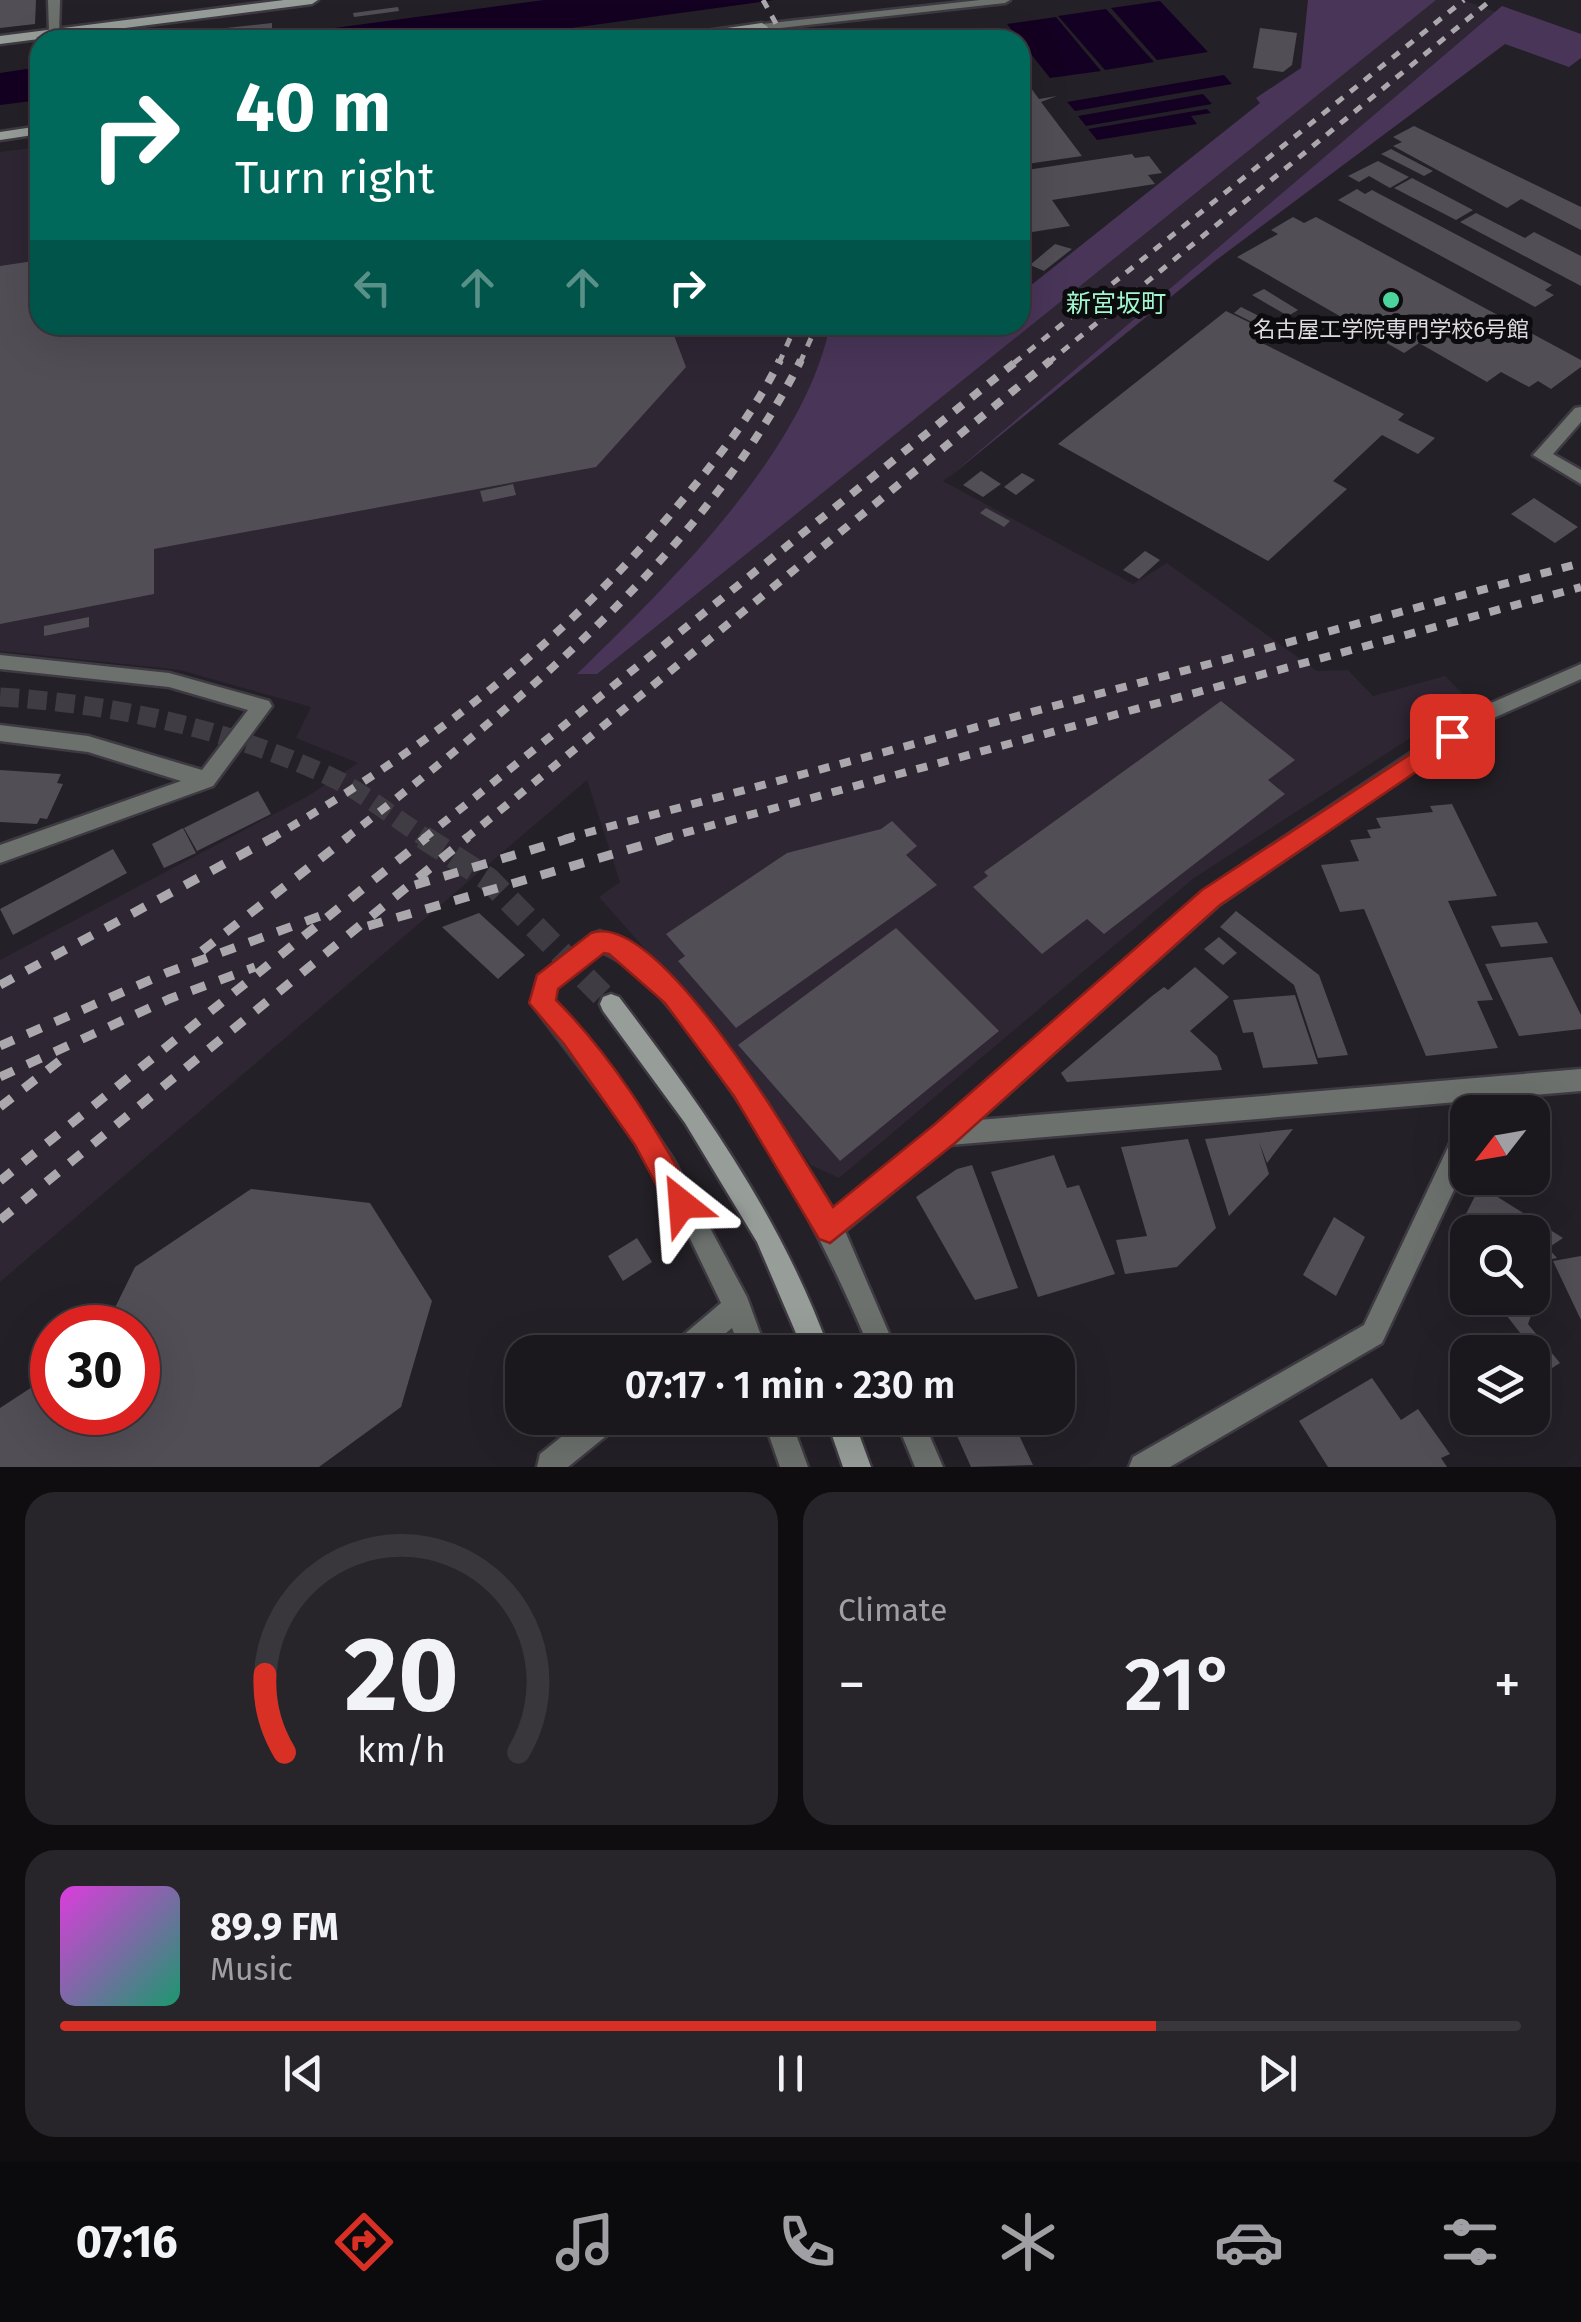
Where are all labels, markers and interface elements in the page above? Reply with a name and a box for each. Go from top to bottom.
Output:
text: 40 m [235,66,391,150]
icon: right [70,70,200,200]
text: Turn right [235,151,434,205]
icon: left [345,260,400,315]
icon: ahead [450,260,505,315]
icon: ahead [555,260,610,315]
icon: right [660,260,715,315]
district label: 新宮坂町 [1066,289,1166,319]
marker: 名古屋工学院専門学校6号館 [1380,289,1402,311]
place label: 名古屋工学院専門学校6号館 [1253,316,1529,343]
pin [1410,694,1495,779]
icon: arrive [1425,709,1480,764]
north arrow [1450,1095,1550,1195]
map controls [1450,1095,1550,1435]
position arrow [630,1152,734,1256]
button: search [1450,1215,1550,1315]
speed limit sign: 30 [30,1305,160,1435]
button: layers [1450,1335,1550,1435]
text: 07:17 · 1 min · 230 m [625,1362,955,1408]
text: Climate [838,1591,947,1629]
text: 20 [344,1613,459,1738]
text: 21° [1125,1640,1235,1730]
text: − [838,1652,866,1718]
text: + [1494,1652,1521,1718]
text: km/h [357,1729,446,1771]
text: 89.9 FM [210,1904,339,1950]
text: Music [210,1950,293,1988]
icon: previous [276,2046,331,2101]
icon: pause [763,2046,818,2101]
icon: next [1250,2046,1305,2101]
icon: directions [329,2207,399,2277]
icon: music [550,2207,620,2277]
icon: phone [772,2207,842,2277]
icon: climate [993,2207,1063,2277]
icon: car [1214,2207,1284,2277]
icon: filters [1435,2207,1505,2277]
text: 07:16 [76,2215,178,2269]

